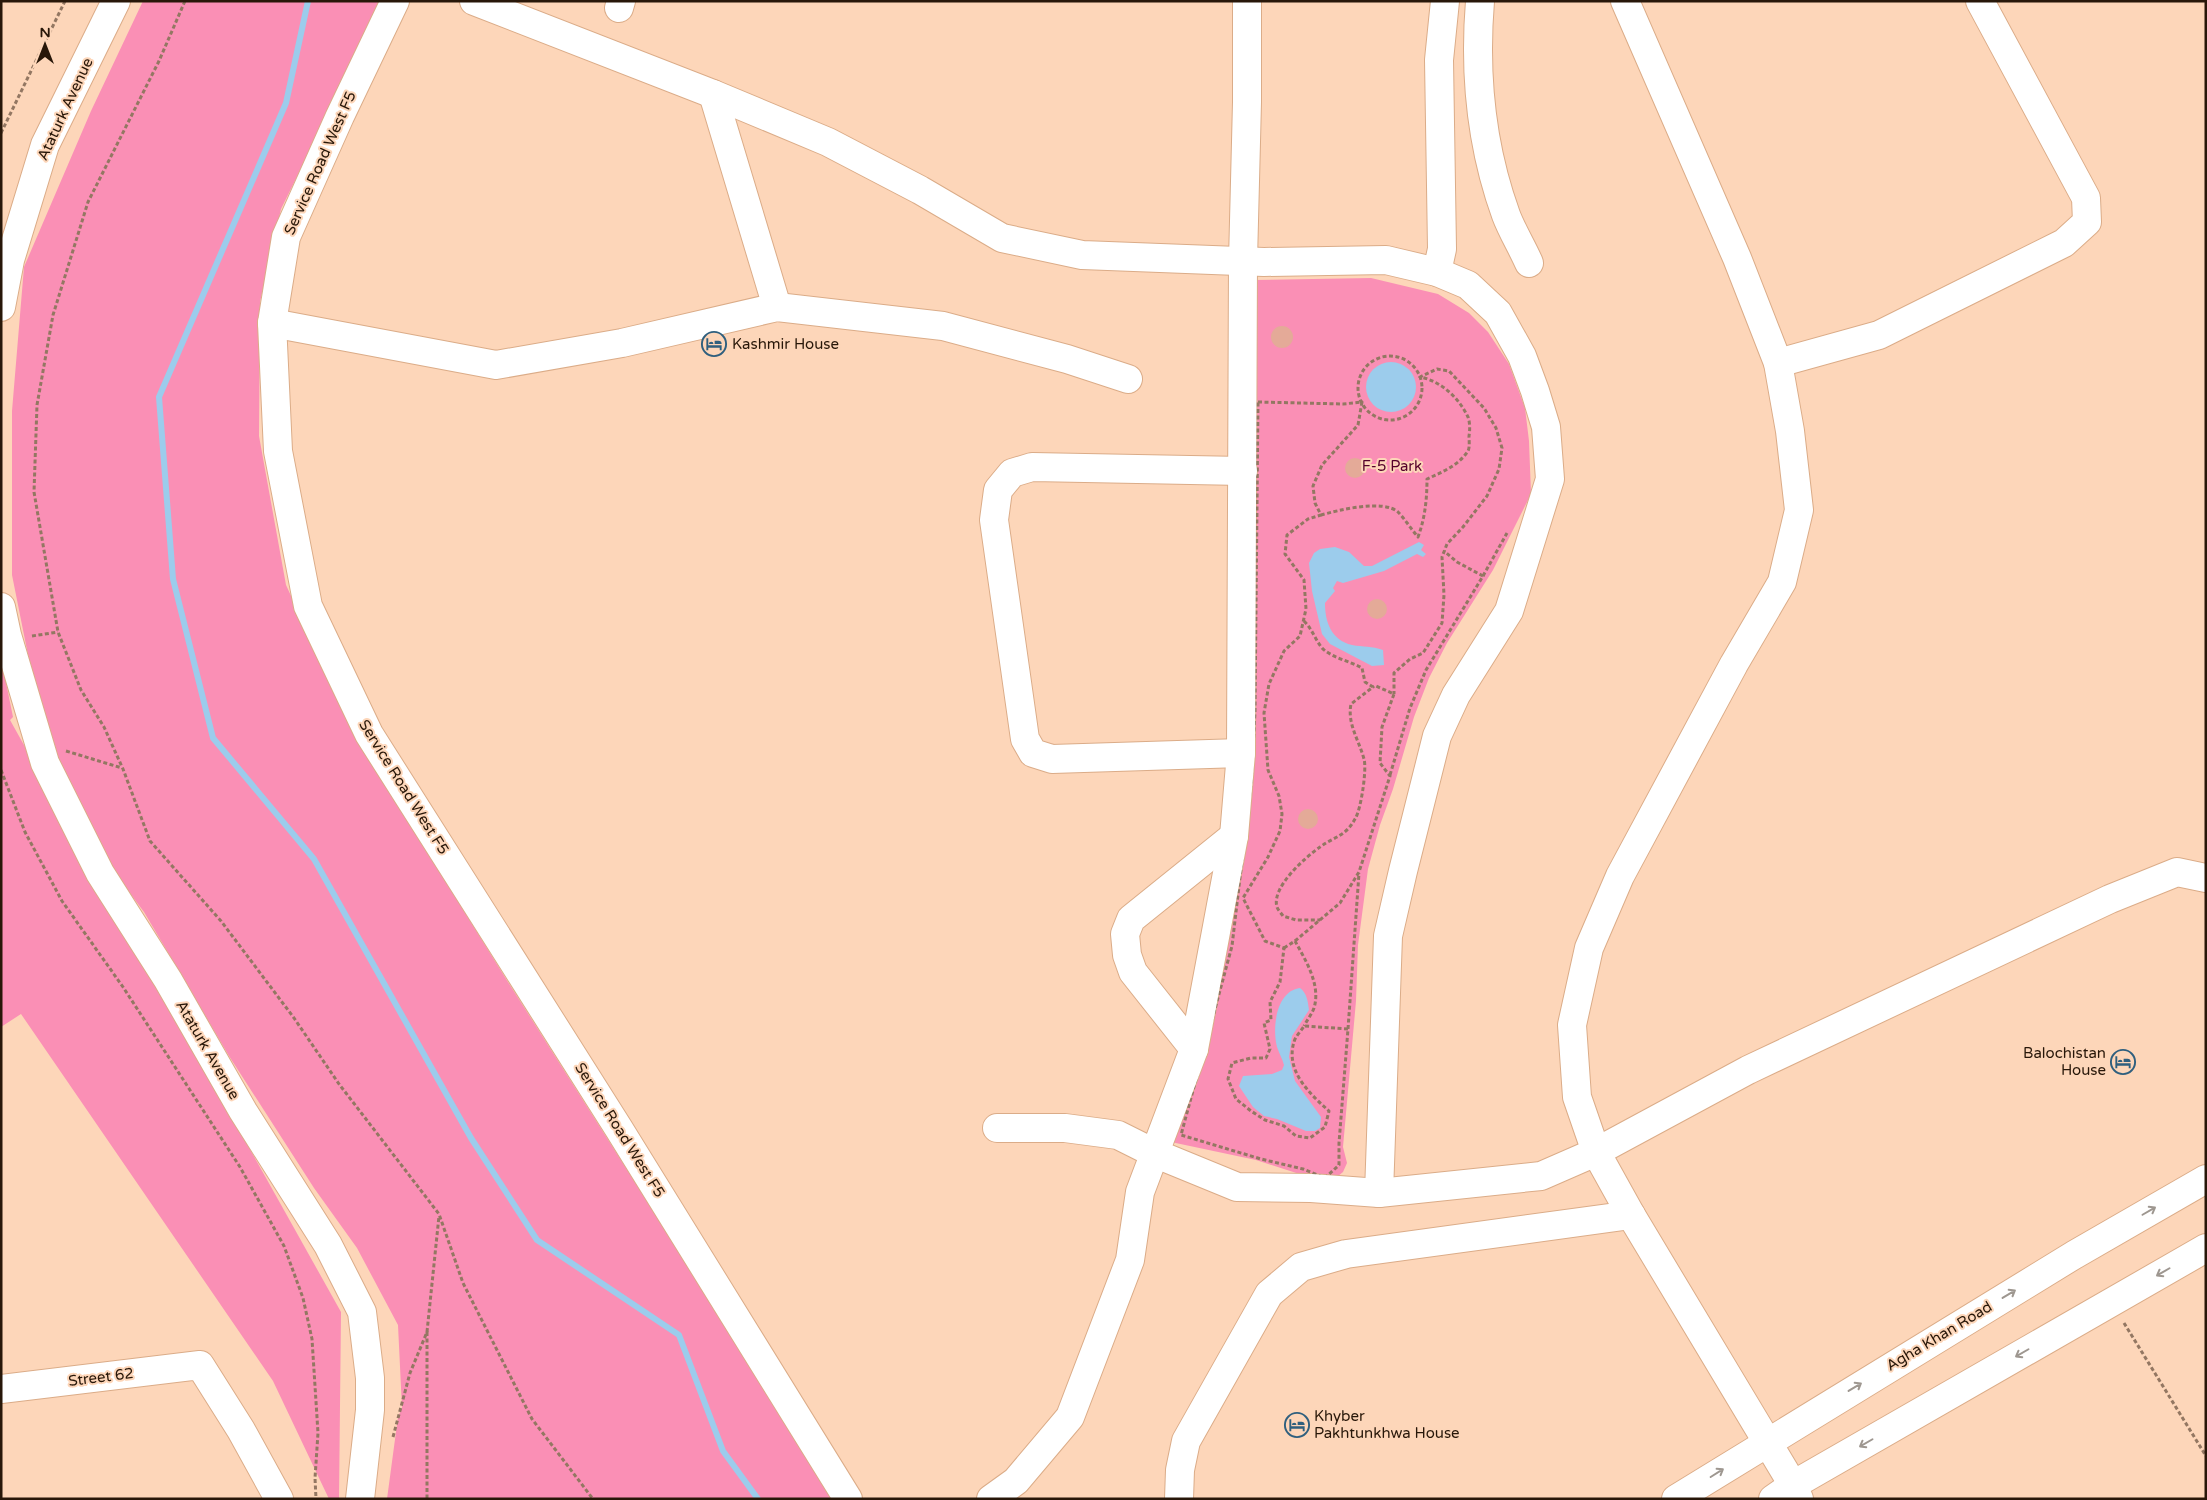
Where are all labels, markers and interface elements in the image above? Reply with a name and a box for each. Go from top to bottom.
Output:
north arrow [20,20,70,70]
text: N [39,24,51,41]
street label: Ataturk Avenue [33,55,97,163]
street label: Service Road West F5 [280,88,360,238]
hotel icon: Kashmir House [701,331,727,357]
place label: Kashmir House [732,335,839,353]
park label: F-5 Park [1362,457,1422,475]
street label: Service Road West F5 [355,716,453,858]
street label: Ataturk Avenue [172,997,244,1103]
place label: Balochistan House [2023,1044,2106,1079]
hotel icon: Balochistan House [2110,1049,2136,1075]
street label: Service Road West F5 [571,1059,669,1201]
one-way arrow [2141,1206,2155,1216]
one-way arrow [2157,1268,2171,1278]
one-way arrow [2001,1288,2015,1298]
street label: Agha Khan Road [1883,1297,1995,1375]
one-way arrow [2016,1349,2030,1359]
street label: Street 62 [67,1364,135,1390]
one-way arrow [1848,1382,1862,1392]
place label: Khyber Pakhtunkhwa House [1314,1407,1460,1442]
hotel icon: Khyber Pakhtunkhwa House [1284,1412,1310,1438]
one-way arrow [1859,1438,1874,1448]
one-way arrow [1709,1467,1723,1477]

